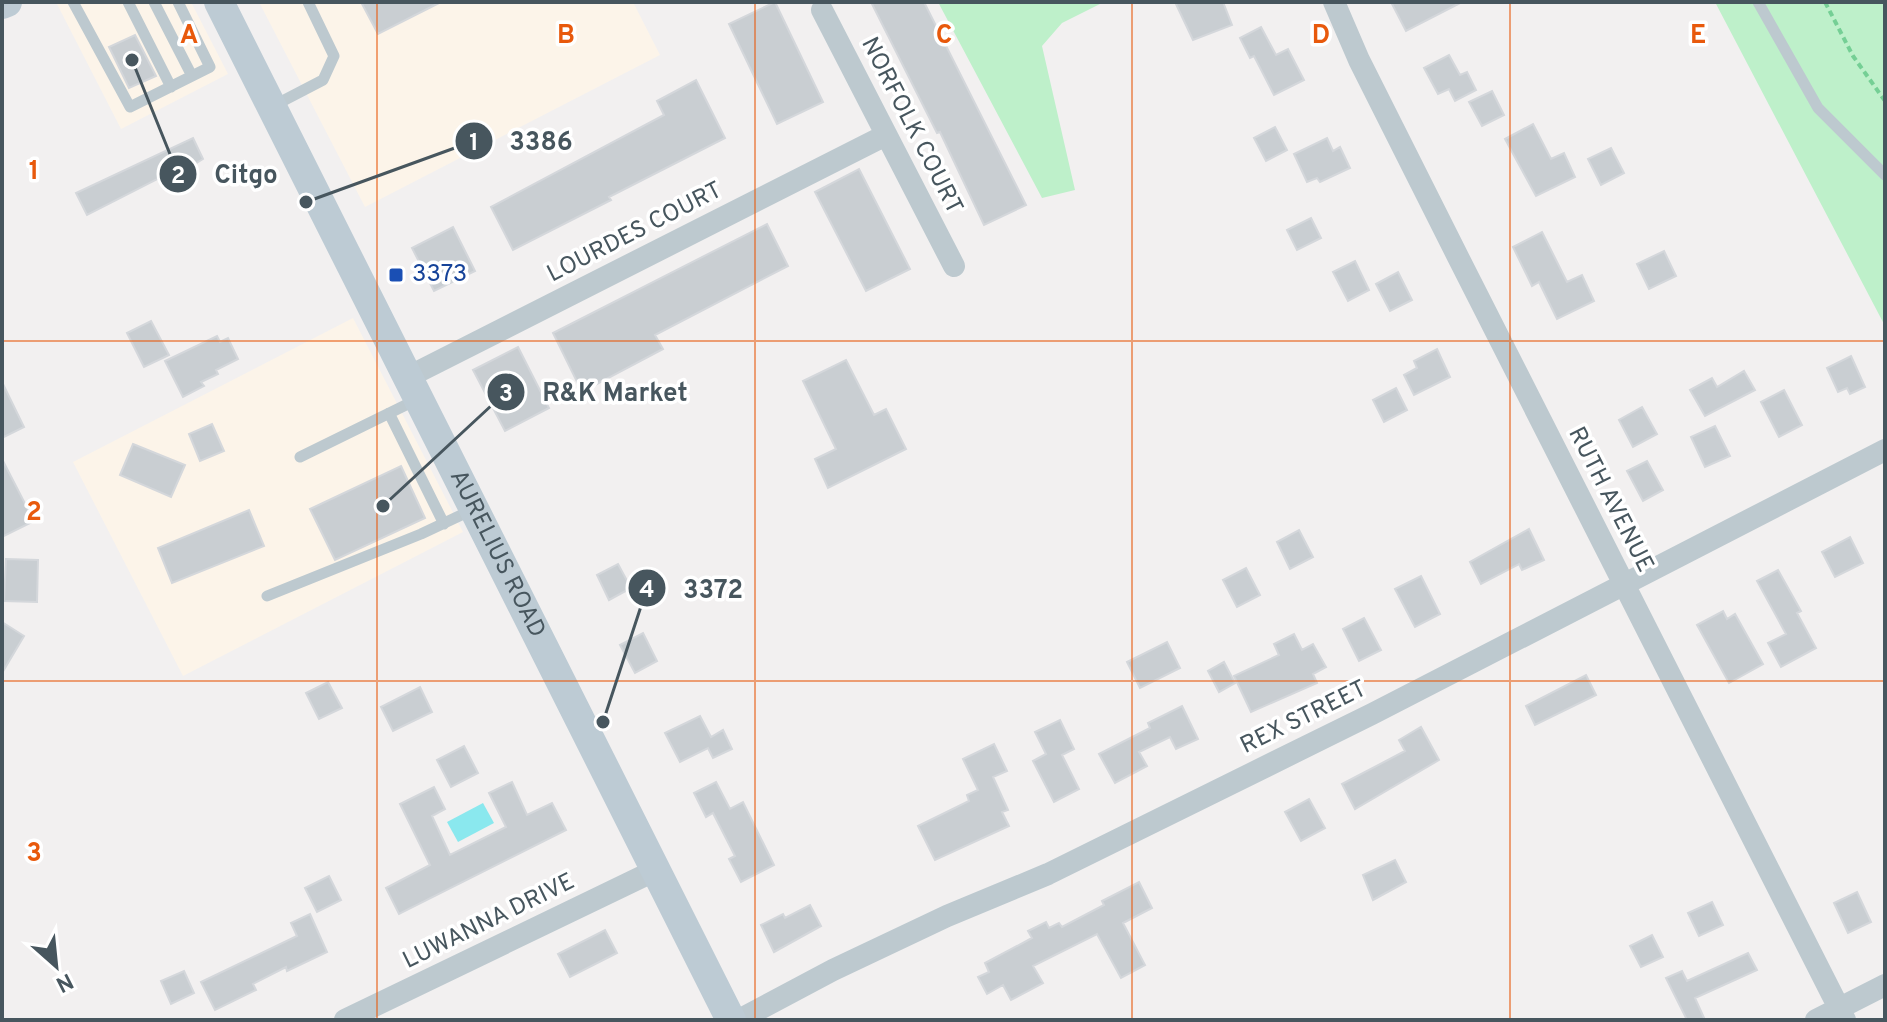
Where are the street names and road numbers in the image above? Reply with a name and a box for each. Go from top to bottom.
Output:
street label: NORFOLK COURT [854,33,968,219]
street label: LOURDES COURT [542,176,728,290]
street label: RUTH AVENUE [1561,422,1659,578]
street label: AURELIUS ROAD [442,465,551,643]
street label: REX STREET [1236,674,1372,762]
street label: LUWANNA DRIVE [398,867,580,977]

